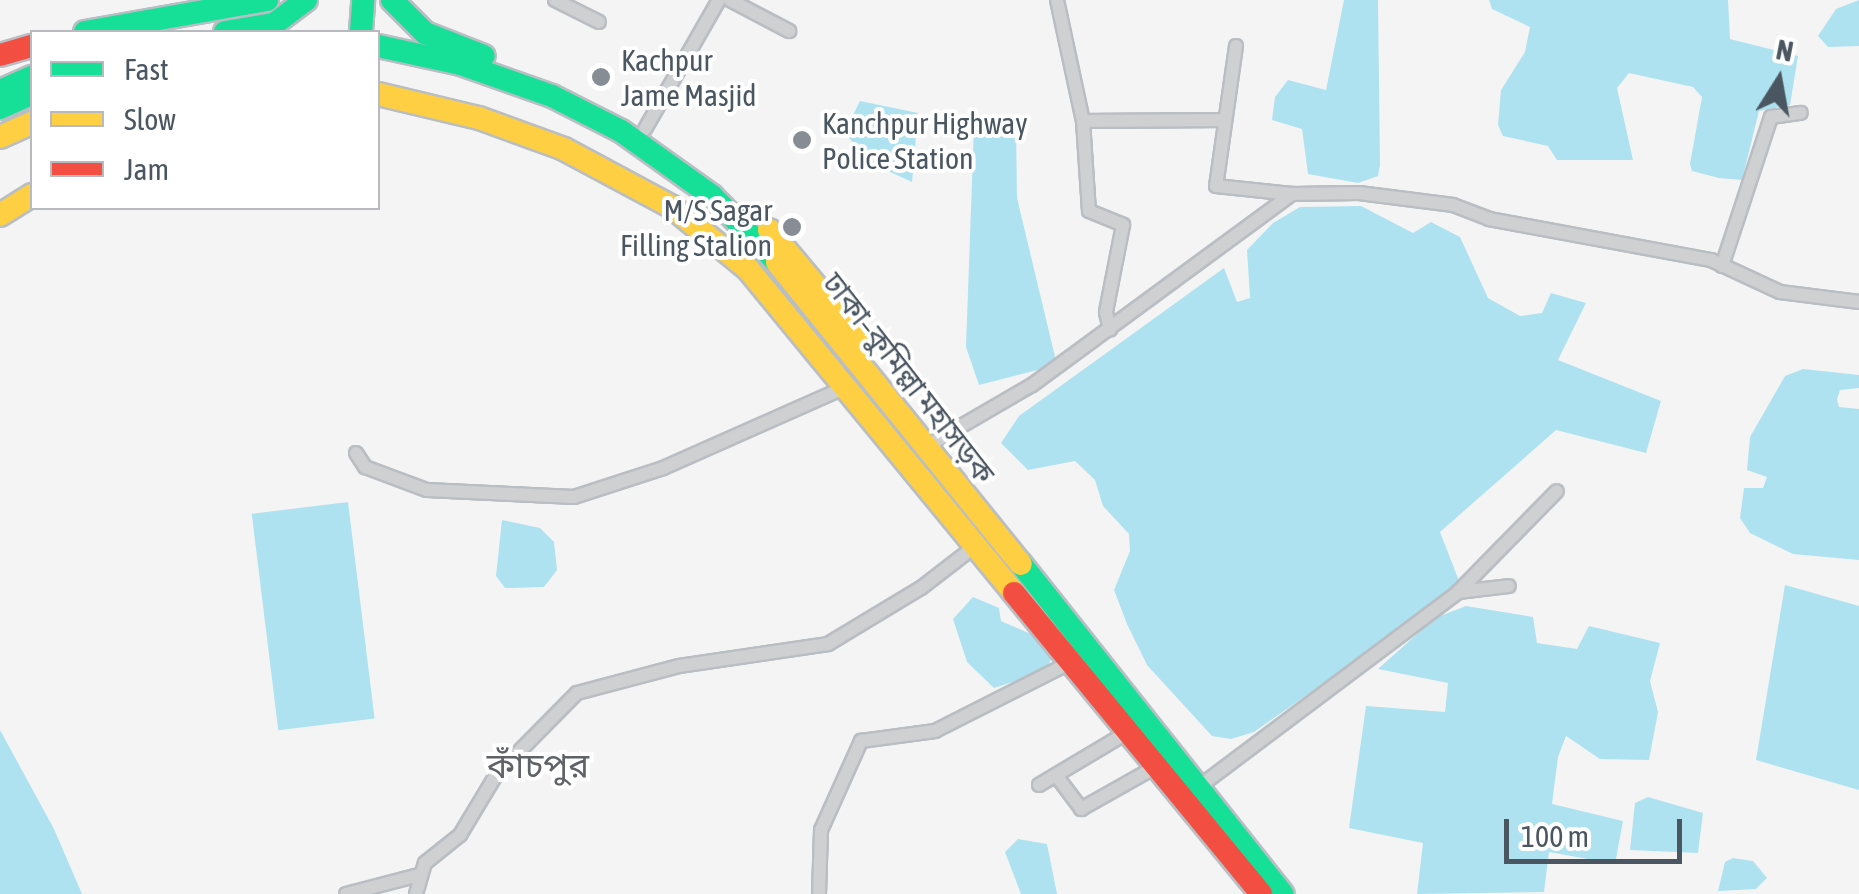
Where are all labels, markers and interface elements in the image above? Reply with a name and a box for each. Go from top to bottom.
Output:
legend [30,30,380,210]
north arrow [1729,30,1829,130]
text: N [1774,33,1796,68]
place label: Kachpur Jame Masjid [621,42,757,112]
text: Fast [124,52,169,86]
marker: Kachpur Jame Masjid [590,66,612,88]
text: Slow [124,102,176,136]
place label: Kanchpur Highway Police Station [822,105,1028,176]
marker: Kanchpur Highway Police Station [791,129,813,151]
text: Jam [124,152,169,186]
place label: M/S Sagar Filling Stalion [620,192,772,262]
marker: M/S Sagar Filling Stalion [781,216,803,238]
street label: ঢাকা–কুমিল্লা মহাসড়ক [815,265,1003,491]
district label: কাঁচপুর [487,744,589,786]
scale bar [1509,799,1686,861]
text: 100 m [1521,819,1589,853]

